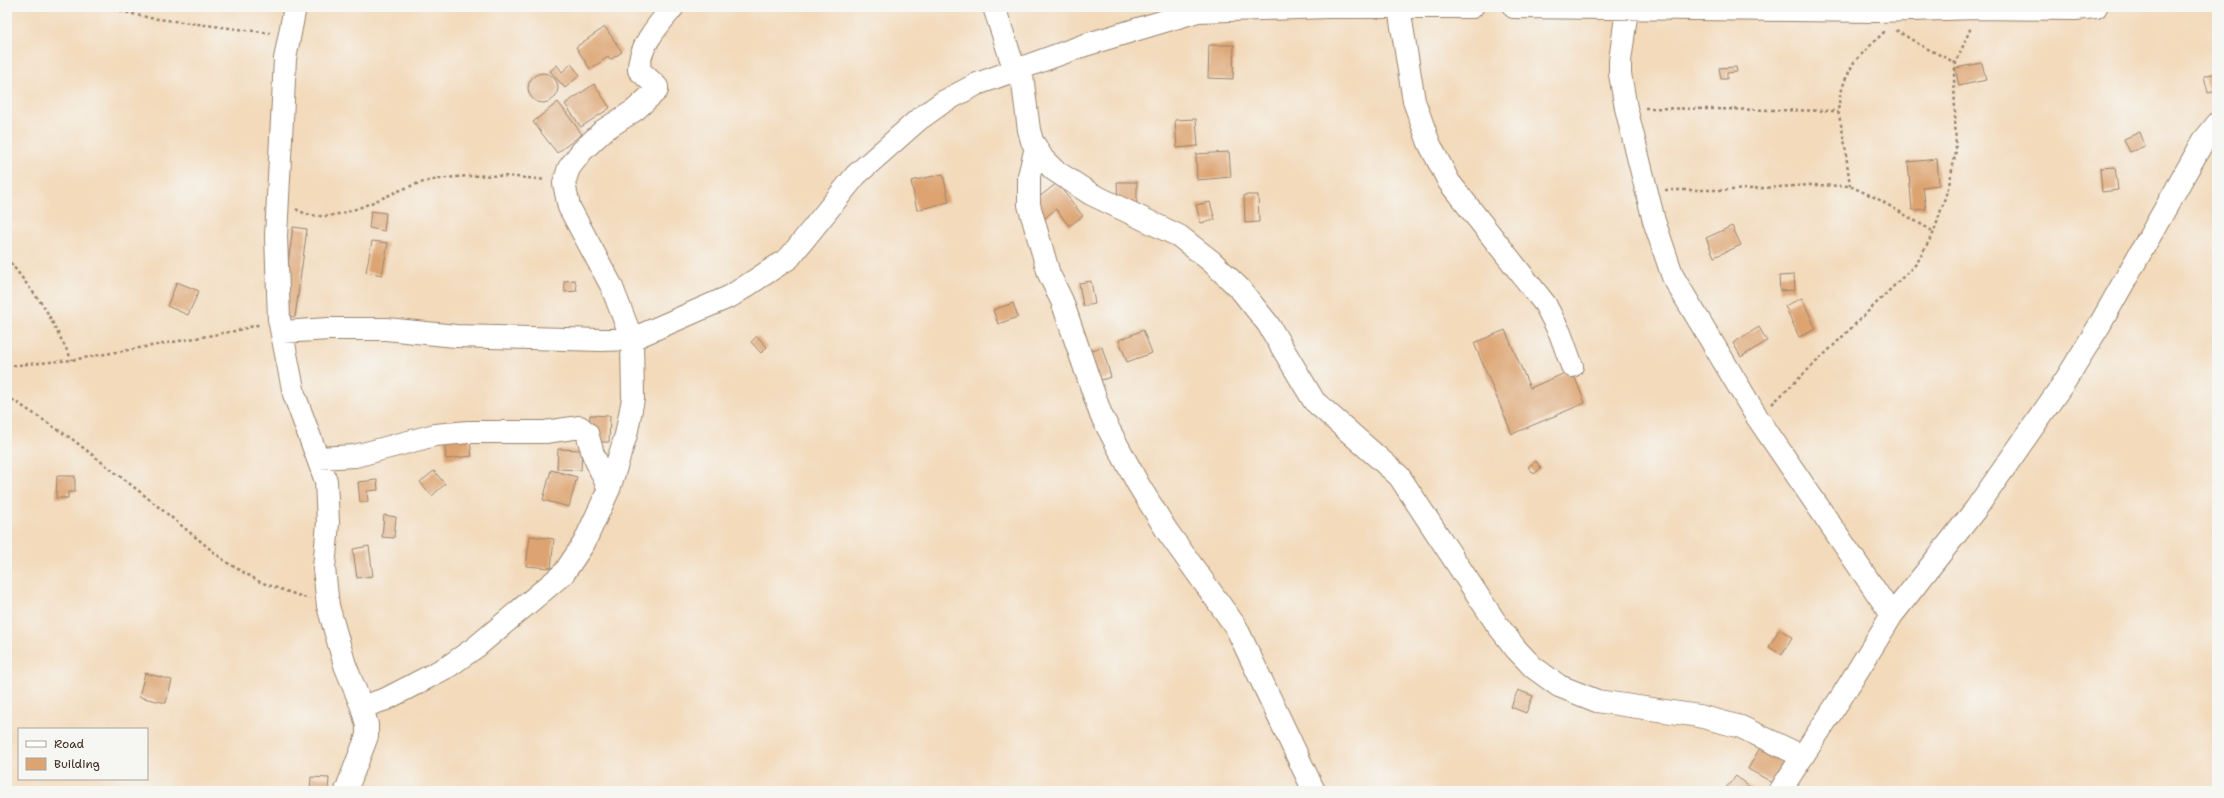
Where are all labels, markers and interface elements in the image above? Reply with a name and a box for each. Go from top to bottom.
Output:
legend [18,728,148,780]
text: Road [54,736,85,752]
text: Building [54,756,100,772]

